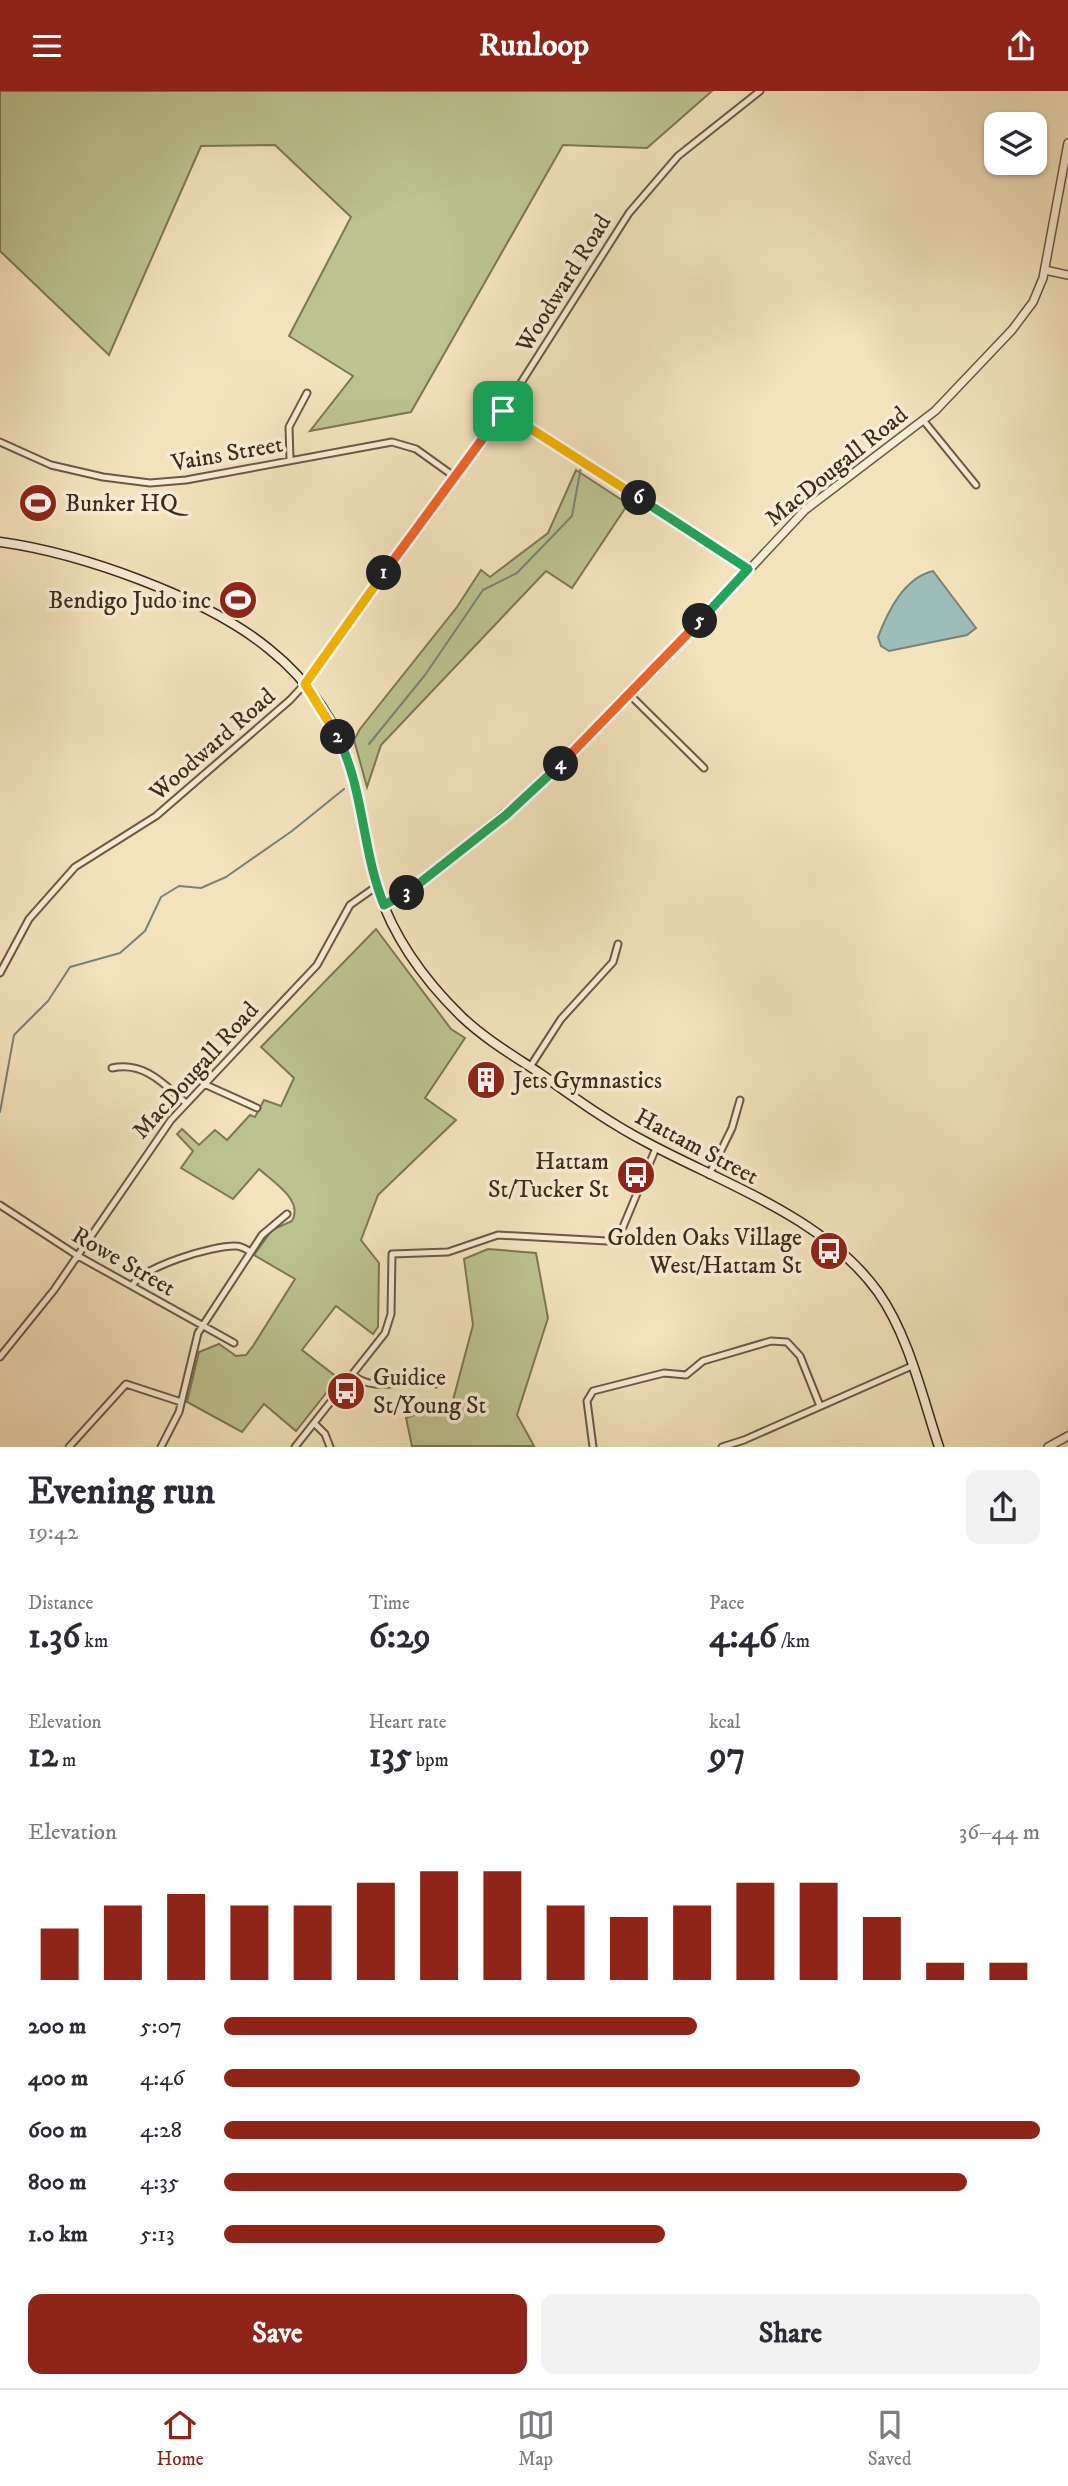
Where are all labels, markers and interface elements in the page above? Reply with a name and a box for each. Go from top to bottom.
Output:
text: Runloop [479,26,589,66]
icon: menu [28,27,66,65]
icon: share [1002,27,1040,65]
map controls [984,112,1047,175]
button: layers [984,112,1047,175]
street label: Woodward Road [509,209,618,359]
pin [473,381,533,441]
icon: arrive [484,392,522,430]
street label: MacDougall Road [759,400,914,533]
street label: Vains Street [168,429,286,479]
pin: 6 [622,481,656,515]
sports icon: Bunker HQ [17,482,59,524]
text: 6 [634,486,643,509]
place label: Bunker HQ [65,489,189,519]
pin: 1 [366,555,402,591]
text: 1 [380,561,387,584]
sports icon: Bendigo Judo inc [217,579,259,621]
place label: Bendigo Judo inc [48,586,211,616]
pin: 5 [682,603,718,639]
text: 5 [695,609,704,632]
street label: Woodward Road [143,682,282,808]
pin: 2 [320,719,356,755]
text: 2 [333,725,342,748]
pin: 4 [544,747,578,781]
text: 4 [555,752,566,775]
pin: 3 [390,875,424,911]
text: 3 [403,881,410,904]
street label: MacDougall Road [126,996,265,1146]
building icon: Jets Gymnastics [465,1059,507,1101]
place label: Jets Gymnastics [511,1066,662,1096]
street label: Hattam Street [630,1102,764,1192]
place label: Hattam St/Tucker St [488,1147,609,1205]
bus stop icon: Hattam St/Tucker St [615,1154,657,1196]
street label: Rowe Street [66,1220,181,1304]
place label: Golden Oaks Village West/Hattam St [607,1223,802,1281]
bus stop icon: Golden Oaks Village West/Hattam St [808,1230,850,1272]
place label: Guidice St/Young St [373,1363,487,1421]
bus stop icon: Guidice St/Young St [325,1370,367,1412]
text: Evening run [28,1468,215,1516]
button: share [966,1470,1040,1544]
text: 19:42 [28,1518,78,1547]
text: Distance [28,1592,93,1615]
text: Time [369,1592,410,1615]
text: Pace [709,1592,744,1615]
text: 1.36 [28,1615,80,1659]
text: 6:29 [369,1615,431,1659]
text: 4:46 [709,1615,777,1659]
text: km [80,1630,108,1653]
text: /km [777,1630,810,1653]
text: Elevation [28,1711,102,1734]
text: Heart rate [369,1711,447,1734]
text: kcal [709,1711,741,1734]
text: 12 [28,1734,58,1778]
text: 135 [369,1734,412,1778]
text: 97 [709,1734,745,1778]
text: m [58,1749,76,1772]
text: bpm [412,1749,449,1772]
text: Elevation [28,1818,117,1847]
text: 36–44 m [959,1818,1040,1847]
text: 200 m [28,2012,86,2041]
text: 5:07 [140,2012,182,2041]
text: 400 m [28,2064,88,2093]
text: 4:46 [140,2064,184,2093]
text: 600 m [28,2116,87,2145]
text: 4:28 [140,2116,182,2145]
text: 800 m [28,2168,86,2197]
text: 4:35 [140,2168,179,2197]
text: 1.0 km [28,2220,88,2249]
text: 5:13 [140,2220,174,2249]
button: Save [28,2294,527,2374]
button: Share [541,2294,1040,2374]
tab: Home [157,2406,204,2471]
tab: Map [517,2406,555,2471]
tab: Saved [868,2406,911,2471]

